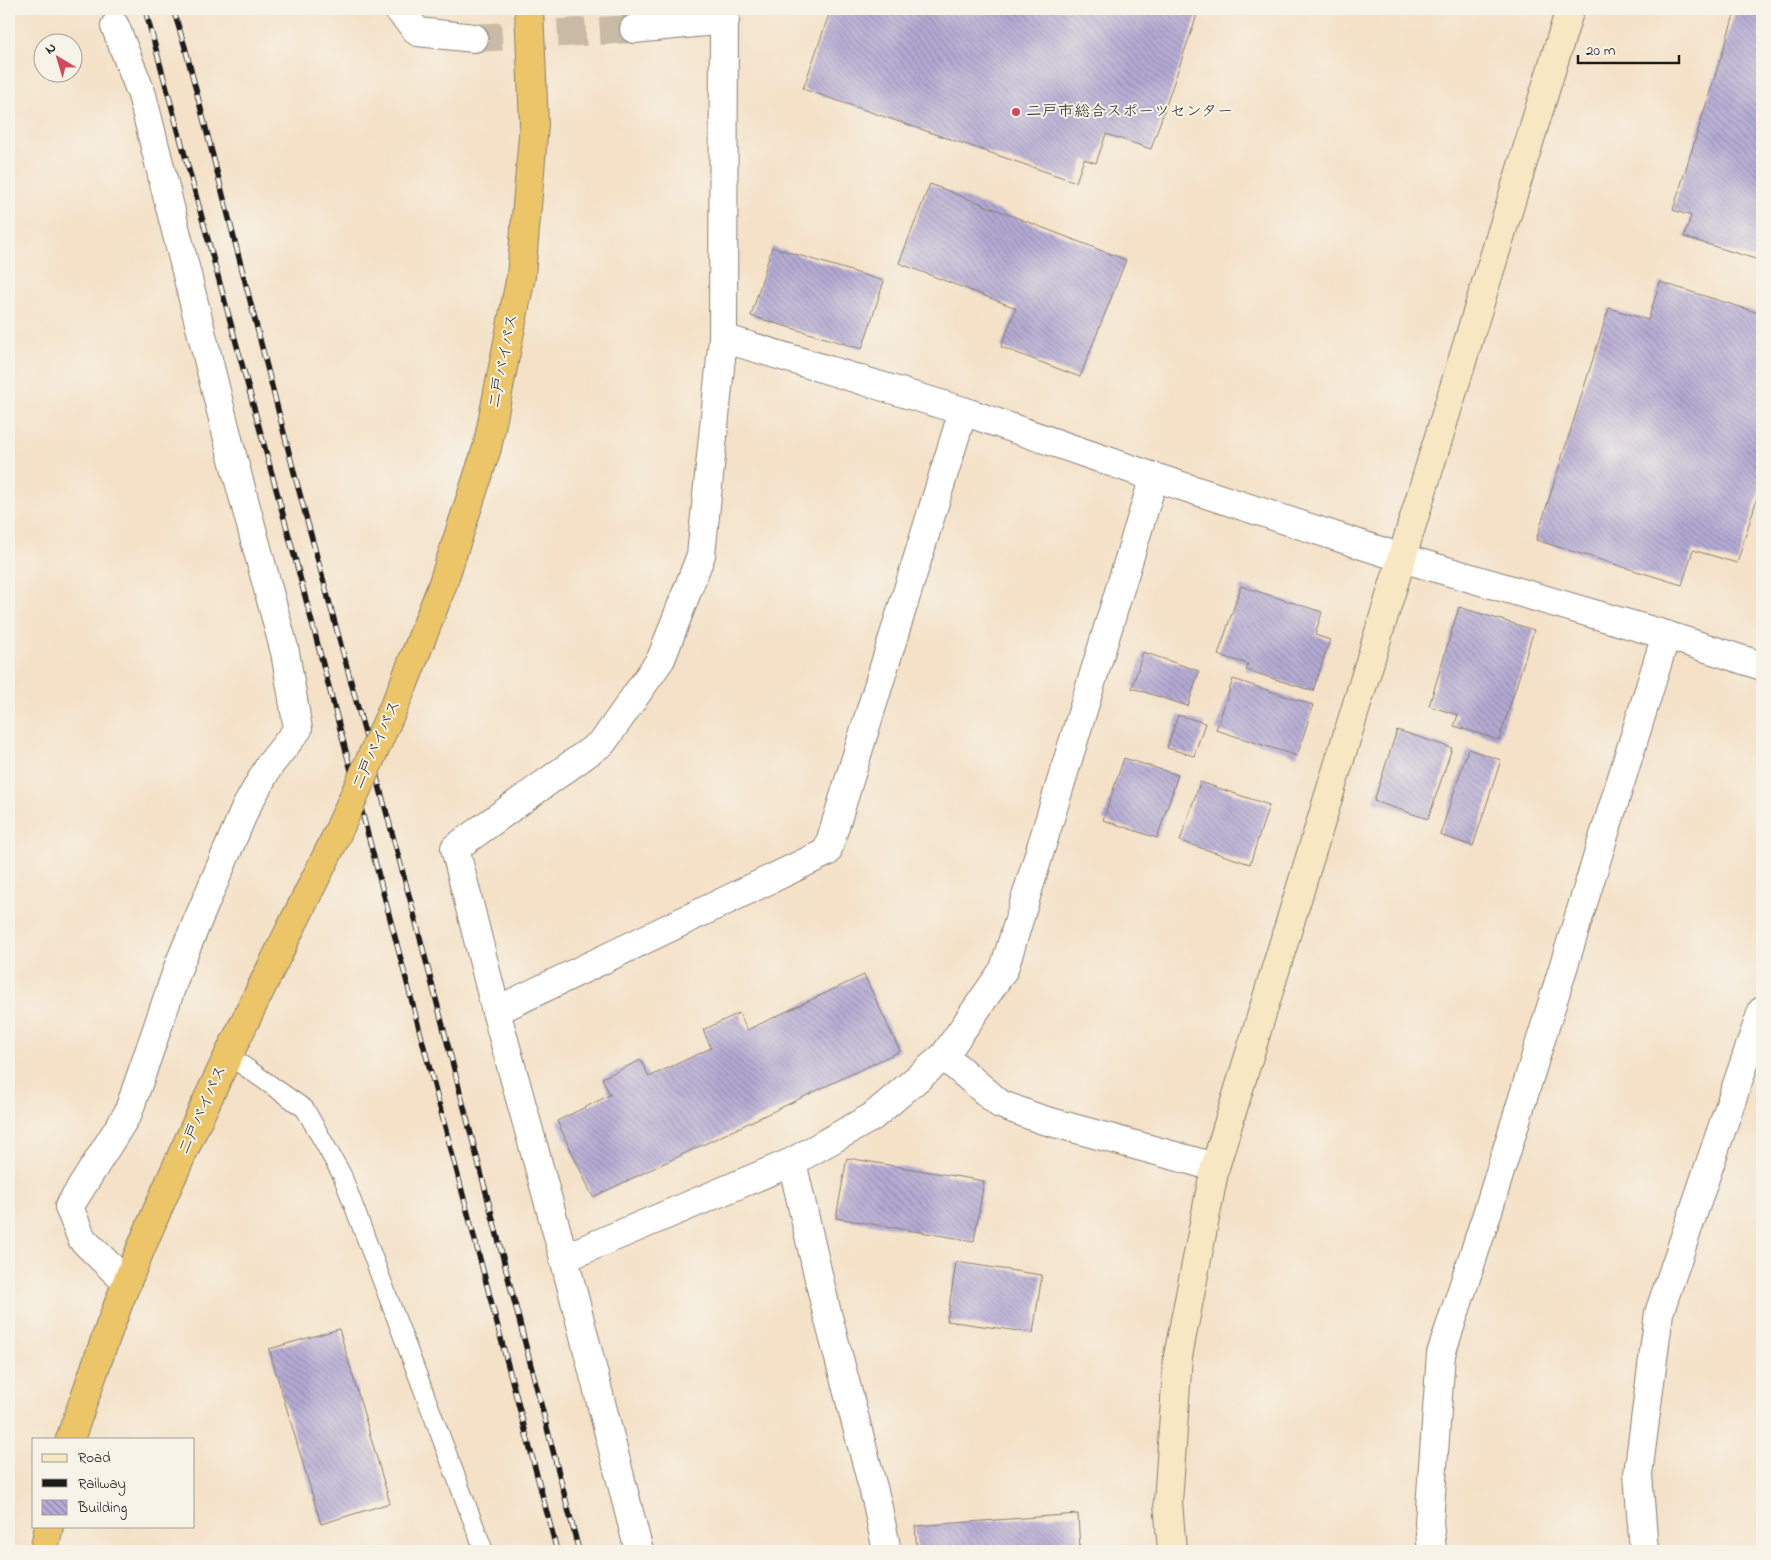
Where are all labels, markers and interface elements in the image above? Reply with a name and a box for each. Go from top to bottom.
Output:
north arrow [32,32,82,82]
scale bar [1578,32,1680,64]
text: N [41,38,61,60]
text: 20 m [1586,40,1616,62]
place label: 二戸市総合スポーツセンター [1026,100,1233,124]
marker: 二戸市総合スポーツセンター [1010,106,1022,118]
street label: 二戸バイパス [483,312,525,410]
street label: 二戸バイパス [347,696,407,794]
street label: 二戸バイパス [173,1061,233,1159]
legend [32,1438,195,1528]
text: Road [78,1447,111,1469]
text: Railway [78,1473,126,1496]
text: Building [77,1497,127,1520]

